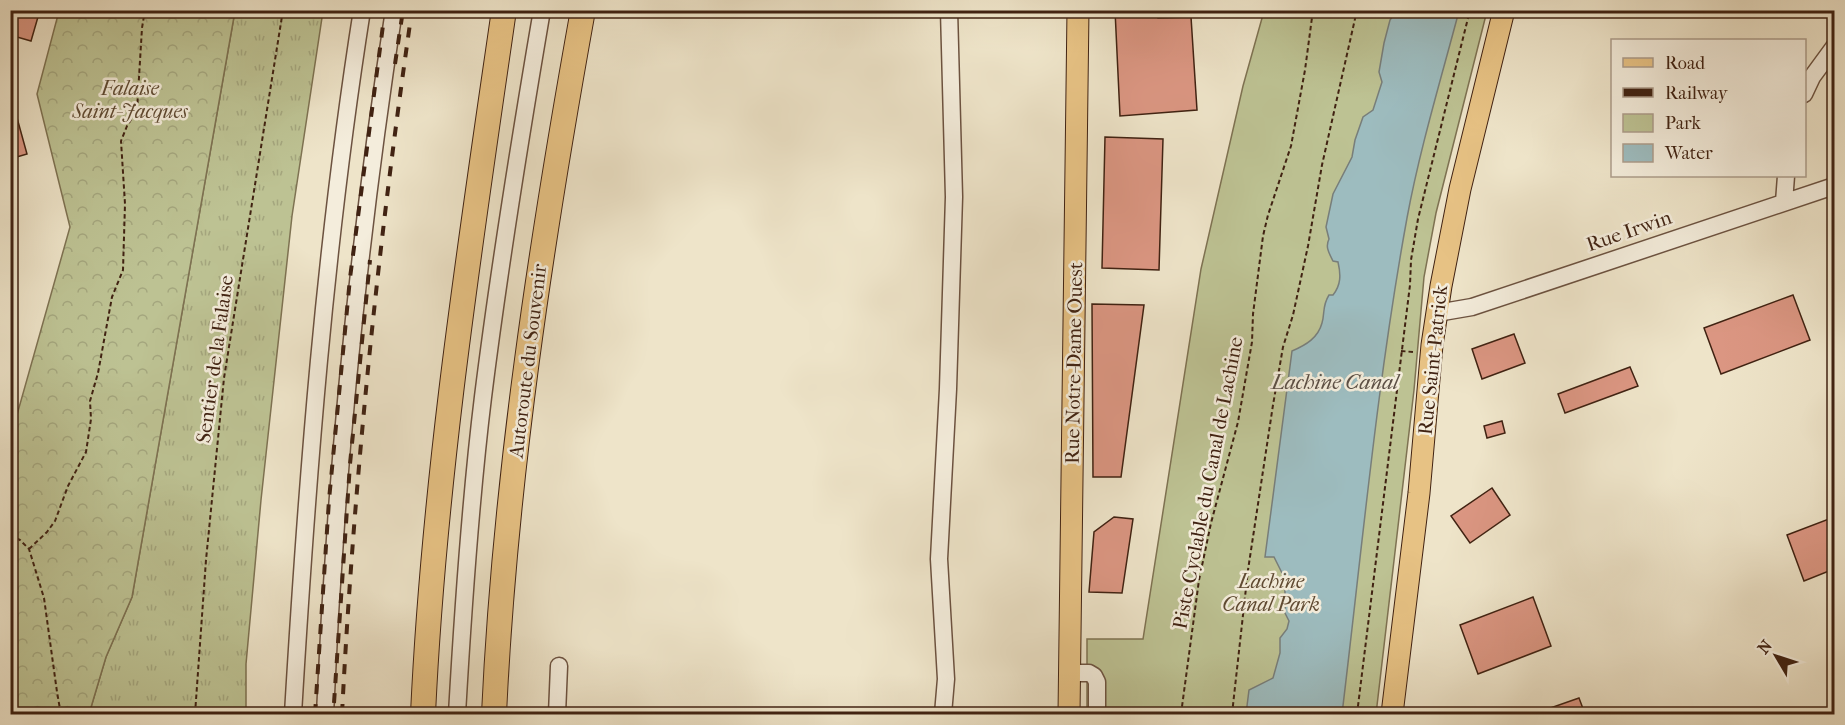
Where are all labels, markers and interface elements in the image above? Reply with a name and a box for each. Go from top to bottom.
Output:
legend [1611,39,1806,177]
text: Road [1665,53,1705,74]
park label: Falaise Saint-Jacques [71,77,189,123]
text: Railway [1665,83,1729,104]
text: Park [1665,113,1702,134]
text: Water [1664,143,1713,164]
street label: Rue Irwin [1583,206,1675,256]
street label: Autoroute du Souvenir [505,262,551,460]
street label: Rue Notre-Dame Ouest [1061,262,1087,464]
street label: Sentier de la Falaise [192,273,238,444]
street label: Rue Saint-Patrick [1414,283,1452,436]
street label: Piste Cyclable du Canal de Lachine [1168,335,1248,631]
water label: Lachine Canal [1270,370,1401,394]
park label: Lachine Canal Park [1222,570,1320,616]
north arrow [1746,626,1806,686]
text: N [1754,636,1776,658]

